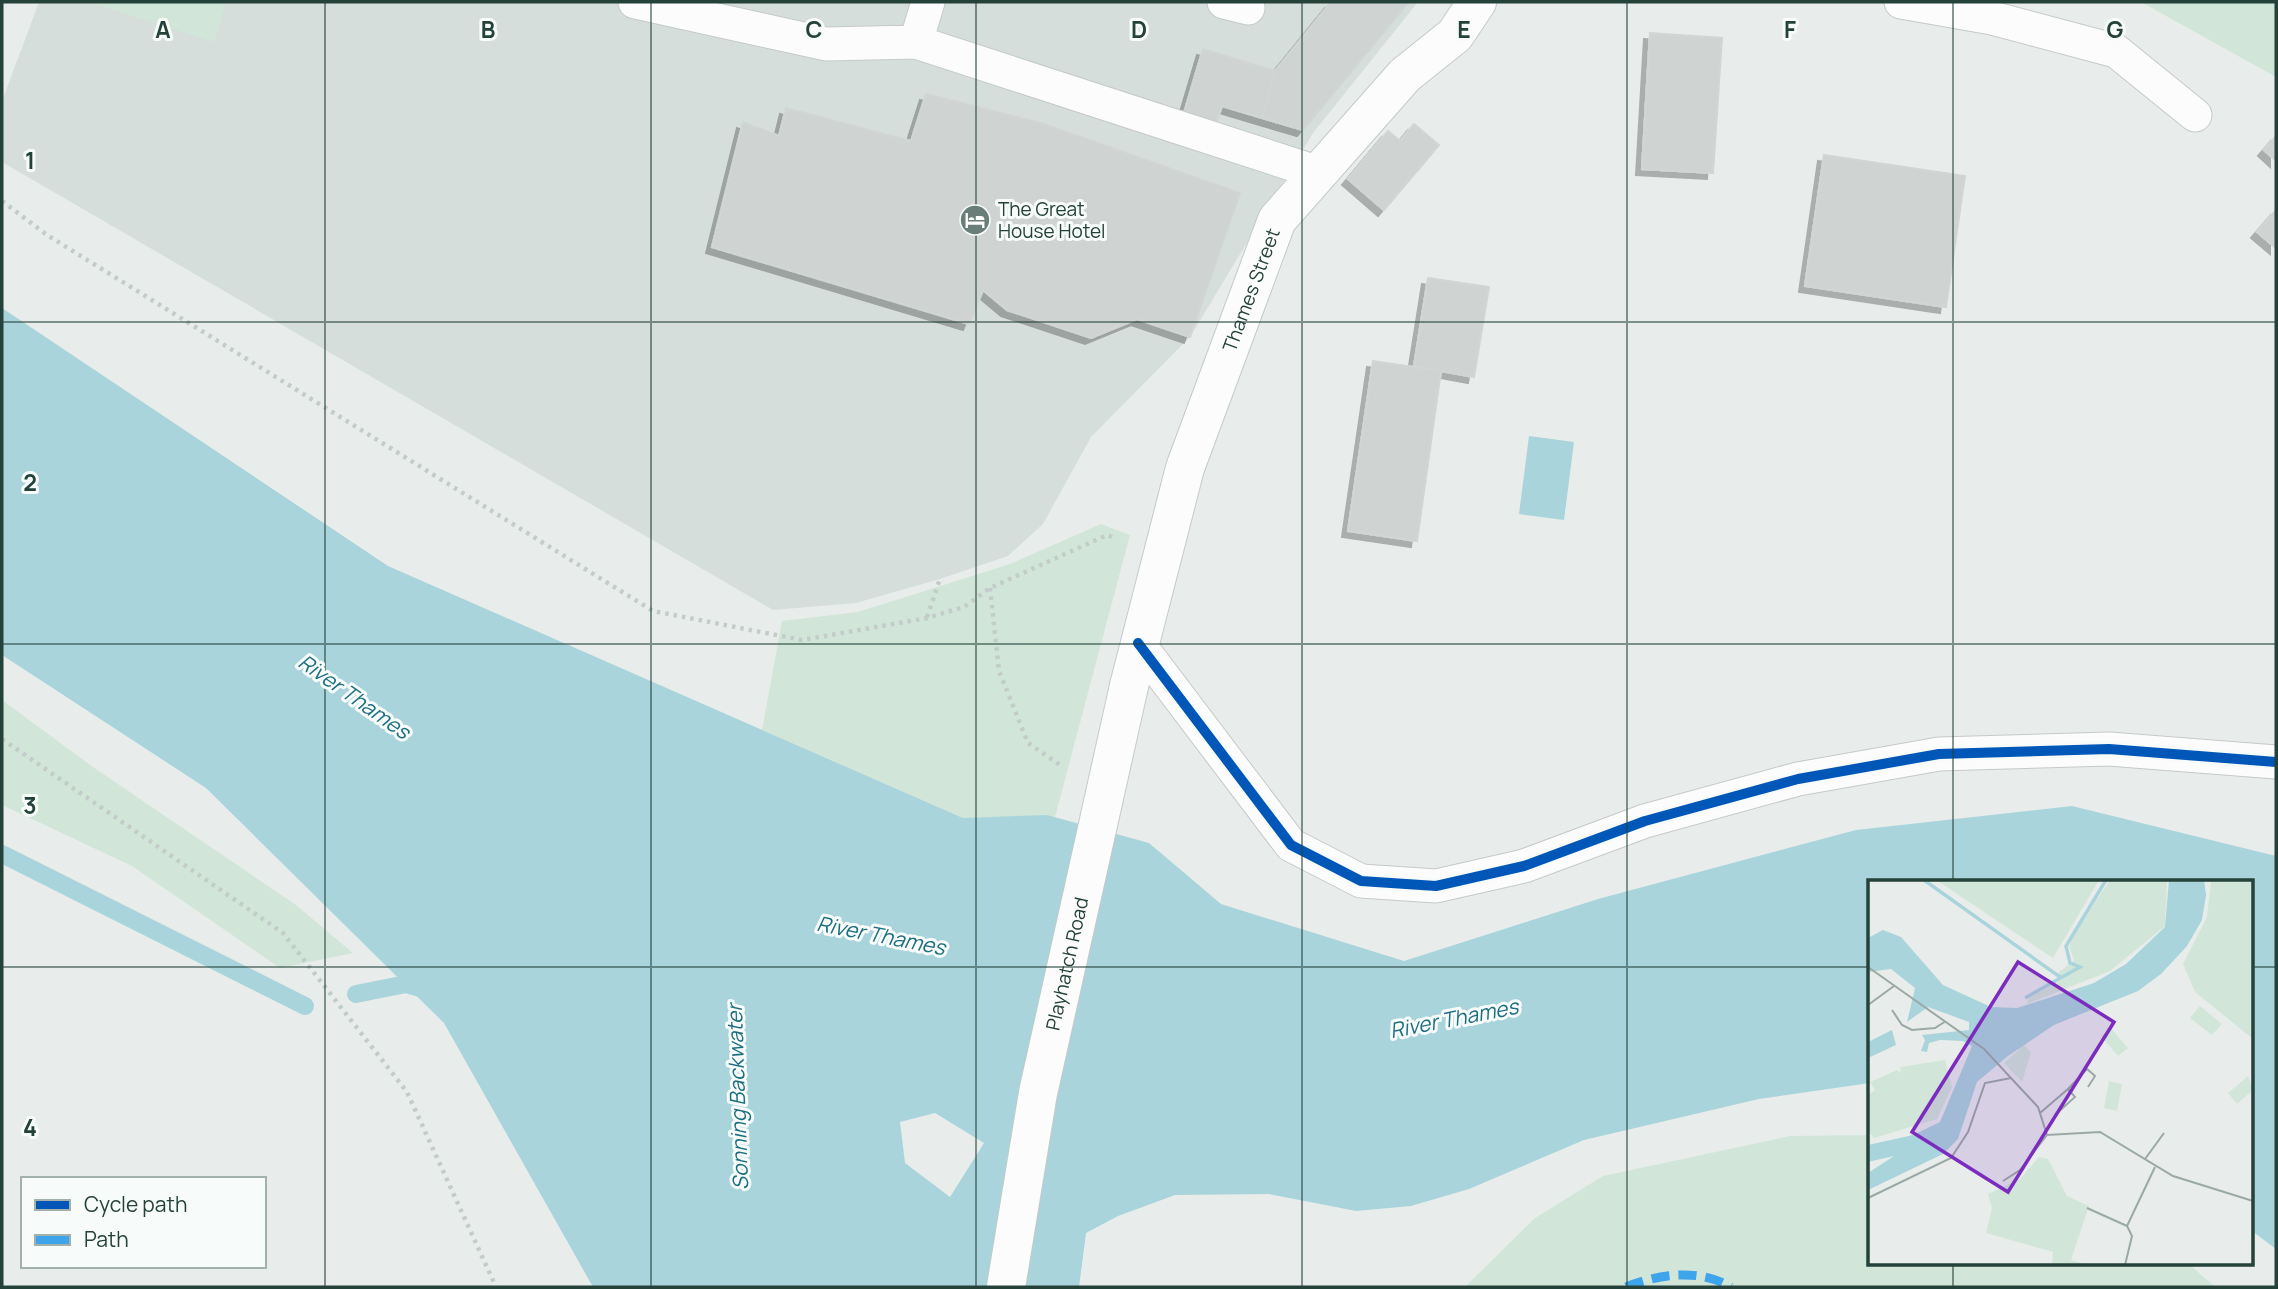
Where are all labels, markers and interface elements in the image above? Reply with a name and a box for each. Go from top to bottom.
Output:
text: A [155,13,171,45]
text: B [481,13,495,45]
text: C [806,13,823,45]
text: D [1131,13,1147,45]
text: E [1457,13,1471,45]
text: F [1784,13,1796,45]
text: G [2107,13,2124,45]
text: 1 [25,144,35,176]
place label: The Great House Hotel [998,196,1105,244]
hotel icon: The Great House Hotel [958,203,992,237]
street label: Thames Street [1216,224,1286,355]
text: 2 [23,466,37,498]
water label: River Thames [293,647,418,746]
text: 3 [23,789,37,821]
inset map [1868,880,2254,1264]
street label: Playhatch Road [1039,895,1094,1033]
water label: River Thames [815,909,950,962]
water label: River Thames [1387,991,1522,1044]
water label: Sonning Backwater [720,1001,754,1190]
text: 4 [23,1111,37,1143]
legend [21,1177,266,1268]
text: Cycle path [84,1190,187,1218]
text: Path [84,1225,129,1253]

